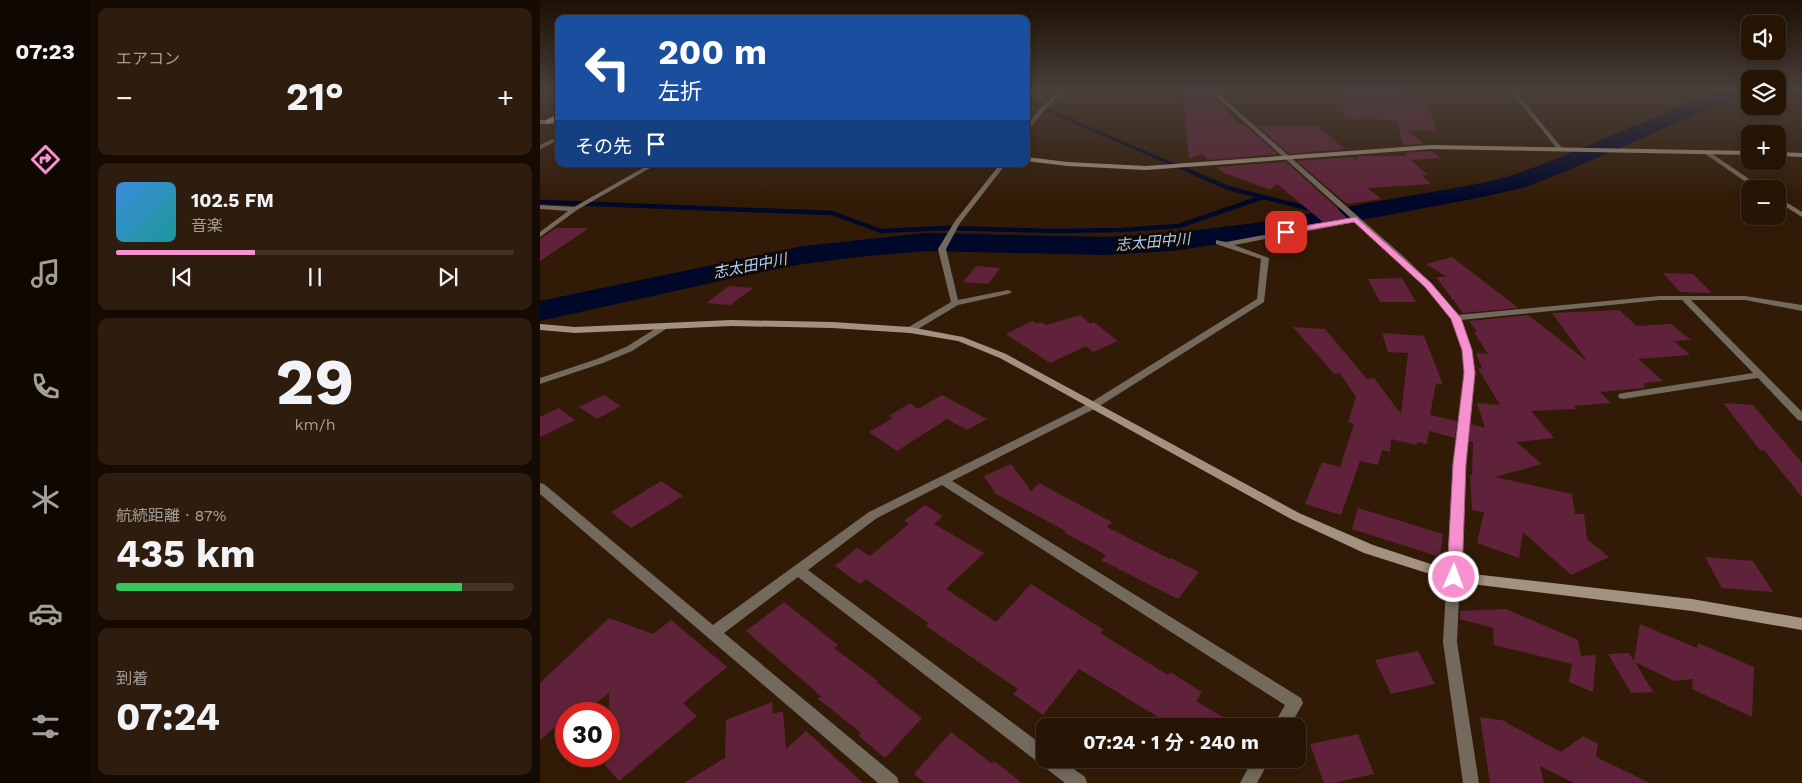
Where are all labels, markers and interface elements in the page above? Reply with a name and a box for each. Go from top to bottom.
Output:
map controls [1741,15,1786,225]
button: sound [1741,15,1786,60]
text: 200 m [658,31,767,73]
icon: left [575,35,640,100]
text: 07:23 [15,39,75,64]
text: エアコン [116,49,180,68]
button: layers [1741,70,1786,115]
text: 21° [286,75,344,119]
text: 左折 [658,79,702,104]
text: − [116,81,133,114]
text: + [497,81,514,114]
button: + [1741,125,1786,170]
icon: arrive [642,130,670,158]
text: その先 [575,135,632,158]
icon: directions [28,142,63,177]
button: − [1741,180,1786,225]
text: 102.5 FM [191,189,274,212]
pin [1265,211,1307,253]
text: 音楽 [191,216,223,235]
icon: arrive [1272,218,1300,246]
water label: 志太田中川 [1115,230,1193,254]
water label: 志太田中川 [711,250,790,282]
icon: music [28,256,63,291]
icon: previous [168,263,196,291]
icon: pause [301,263,329,291]
icon: next [434,263,462,291]
text: 29 [276,344,354,420]
icon: phone [28,369,63,404]
text: km/h [294,415,336,434]
icon: climate [28,482,63,517]
text: 航続距離 · 87% [116,506,226,525]
text: 435 km [116,532,256,576]
position arrow [1427,550,1479,602]
icon: car [28,596,63,631]
text: 到着 [116,669,148,688]
text: 07:24 [116,695,220,739]
speed limit sign: 30 [555,702,620,767]
icon: filters [28,709,63,744]
text: 07:24 · 1 分 · 240 m [1083,731,1259,754]

